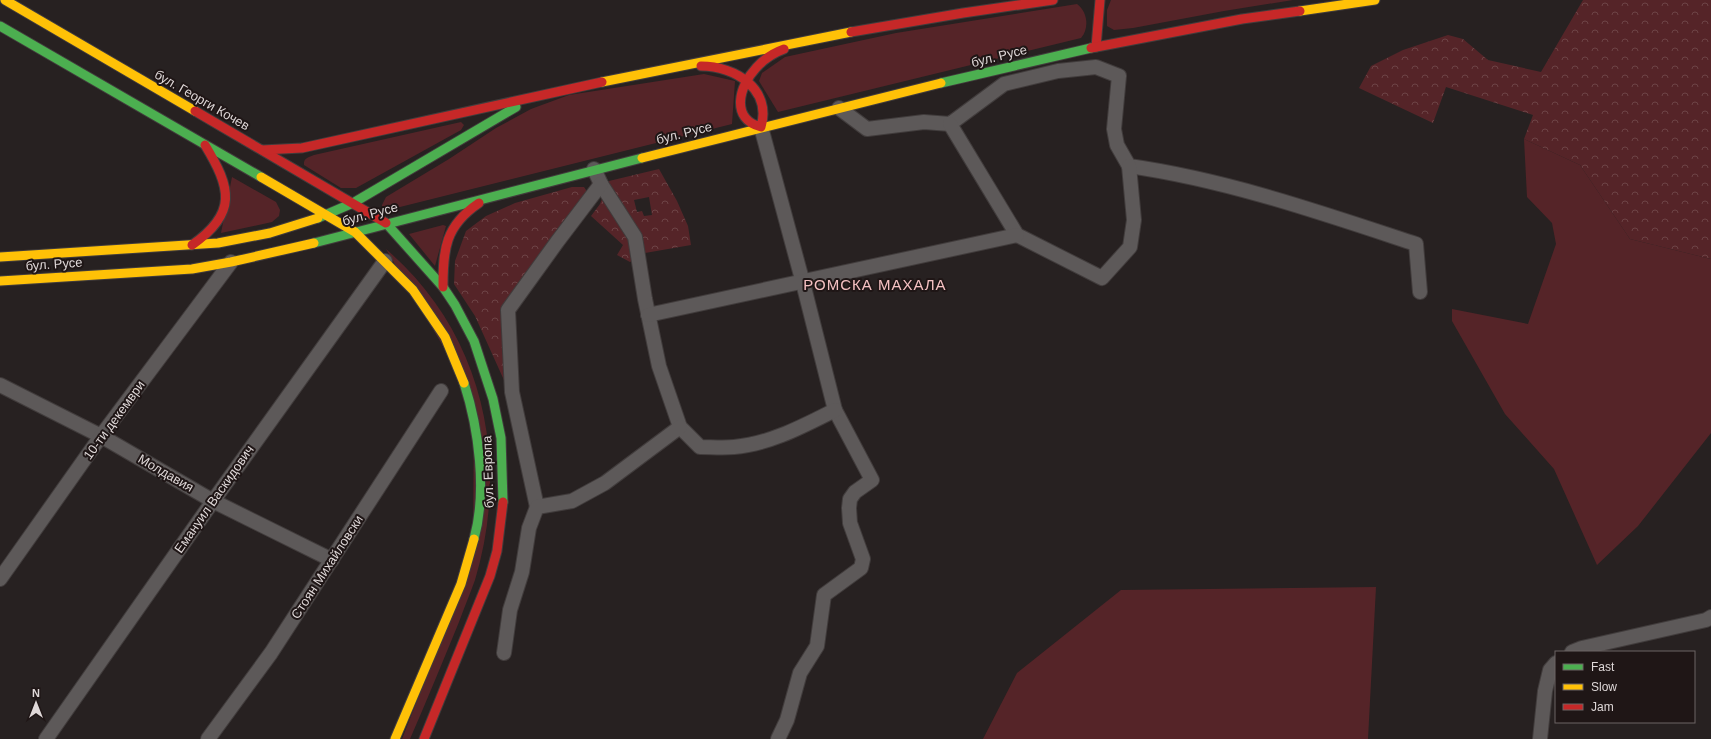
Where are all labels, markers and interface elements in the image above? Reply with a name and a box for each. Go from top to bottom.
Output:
street label: бул. Русе [970,42,1028,70]
street label: бул. Георги Кочев [152,67,252,133]
street label: бул. Русе [655,119,713,147]
street label: бул. Русе [341,199,399,229]
street label: бул. Русе [25,255,83,273]
district label: РОМСКА МАХАЛА [803,276,947,293]
street label: 10-ти декември [80,378,148,462]
street label: бул. Европа [479,435,497,508]
street label: Емануил Васкидович [171,442,257,556]
street label: Молдавия [136,451,196,495]
street label: Стоян Михайловски [288,512,366,622]
legend [1555,651,1695,723]
text: Fast [1591,660,1615,674]
text: Slow [1591,680,1617,694]
north arrow [16,683,56,723]
text: N [32,687,40,699]
text: Jam [1591,700,1614,714]

